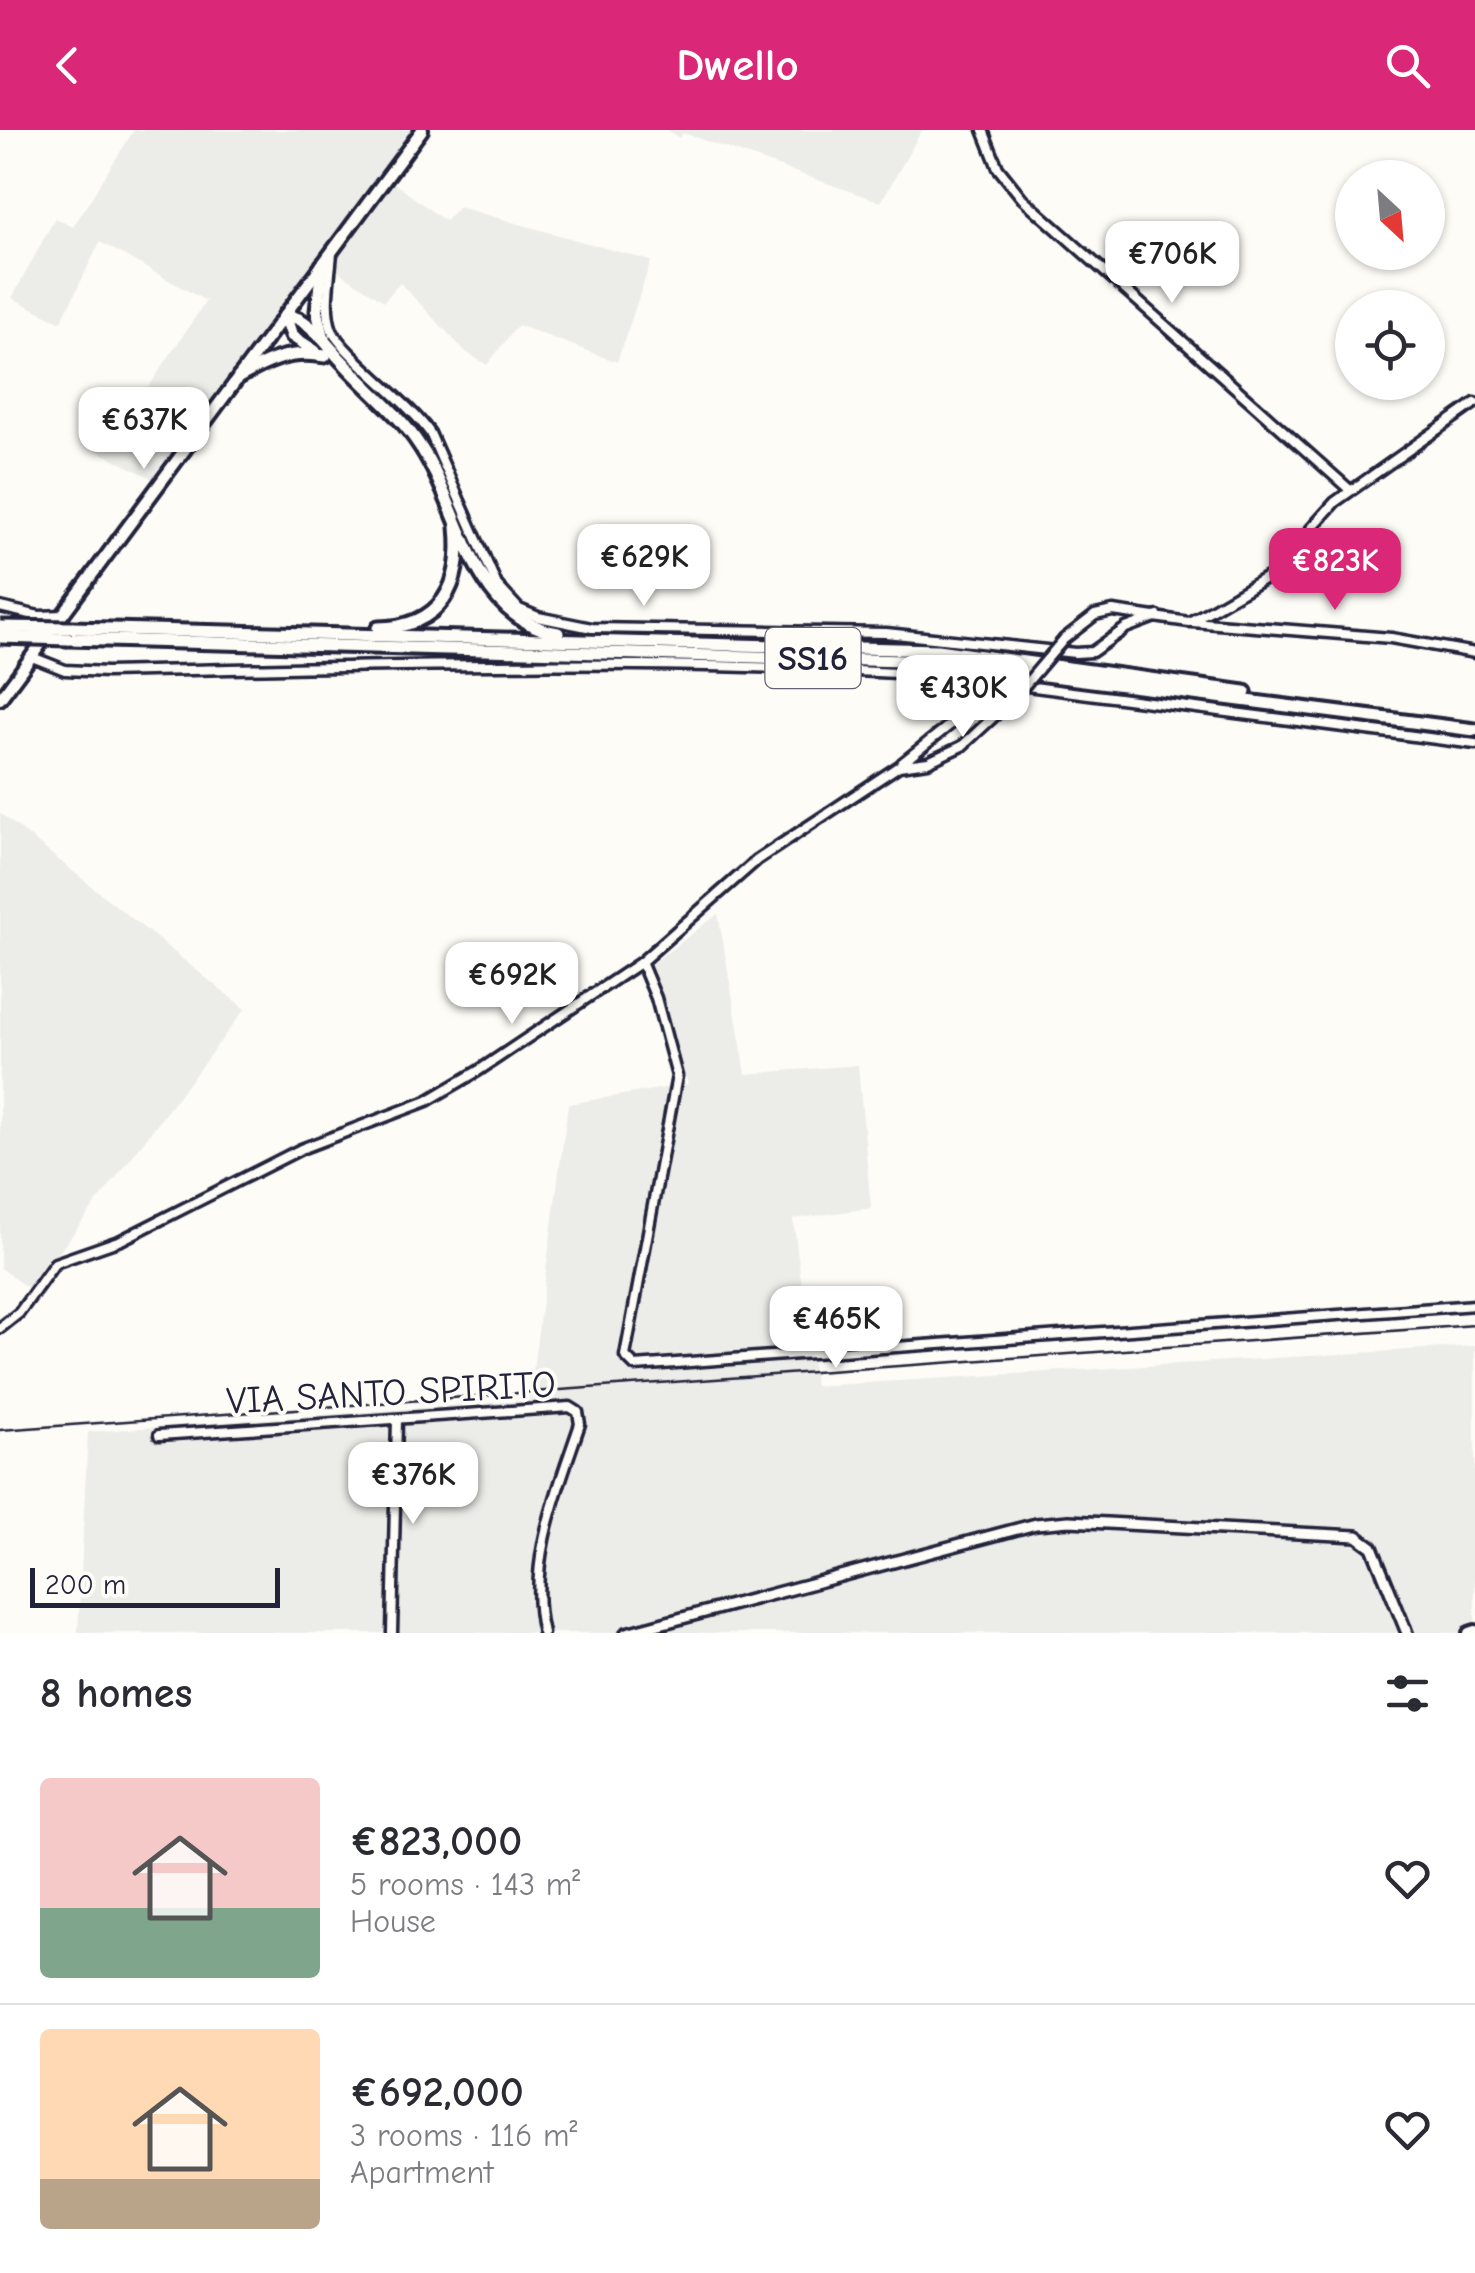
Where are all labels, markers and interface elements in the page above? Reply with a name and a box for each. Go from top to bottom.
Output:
icon: back [40,38,95,93]
icon: search [1380,38,1435,93]
text: Dwello [676,39,799,91]
north arrow [1335,160,1445,270]
map controls [1335,160,1445,400]
pin: €706K [1102,221,1242,306]
text: €706K [1127,235,1217,272]
button: locate [1335,290,1445,400]
pin: €637K [74,387,214,472]
text: €637K [101,401,187,438]
pin: €629K [574,524,714,609]
pin: €823K [1265,528,1405,613]
text: €629K [599,538,689,575]
text: €823K [1291,542,1379,579]
road number: SS16 [766,628,860,688]
pin: €430K [893,655,1033,740]
text: €430K [918,669,1008,706]
pin: €692K [442,942,582,1027]
text: €692K [467,956,557,993]
pin: €465K [766,1286,906,1371]
text: €465K [792,1300,880,1337]
street label: VIA SANTO SPIRITO [225,1362,557,1424]
pin: €376K [343,1442,483,1527]
text: €376K [370,1456,456,1493]
scale bar [30,1563,280,1608]
text: 200 m [45,1569,126,1601]
icon: filters [1380,1666,1435,1721]
text: 8 homes [40,1669,192,1718]
text: €823,000 [350,1817,522,1866]
icon: home [120,1818,240,1938]
icon: heart [1380,1851,1435,1906]
text: 5 rooms · 143 m² [350,1866,580,1903]
text: House [350,1903,436,1940]
text: €692,000 [350,2068,524,2117]
icon: home [120,2069,240,2189]
icon: heart [1380,2102,1435,2157]
text: 3 rooms · 116 m² [350,2117,578,2154]
text: Apartment [350,2154,493,2191]

